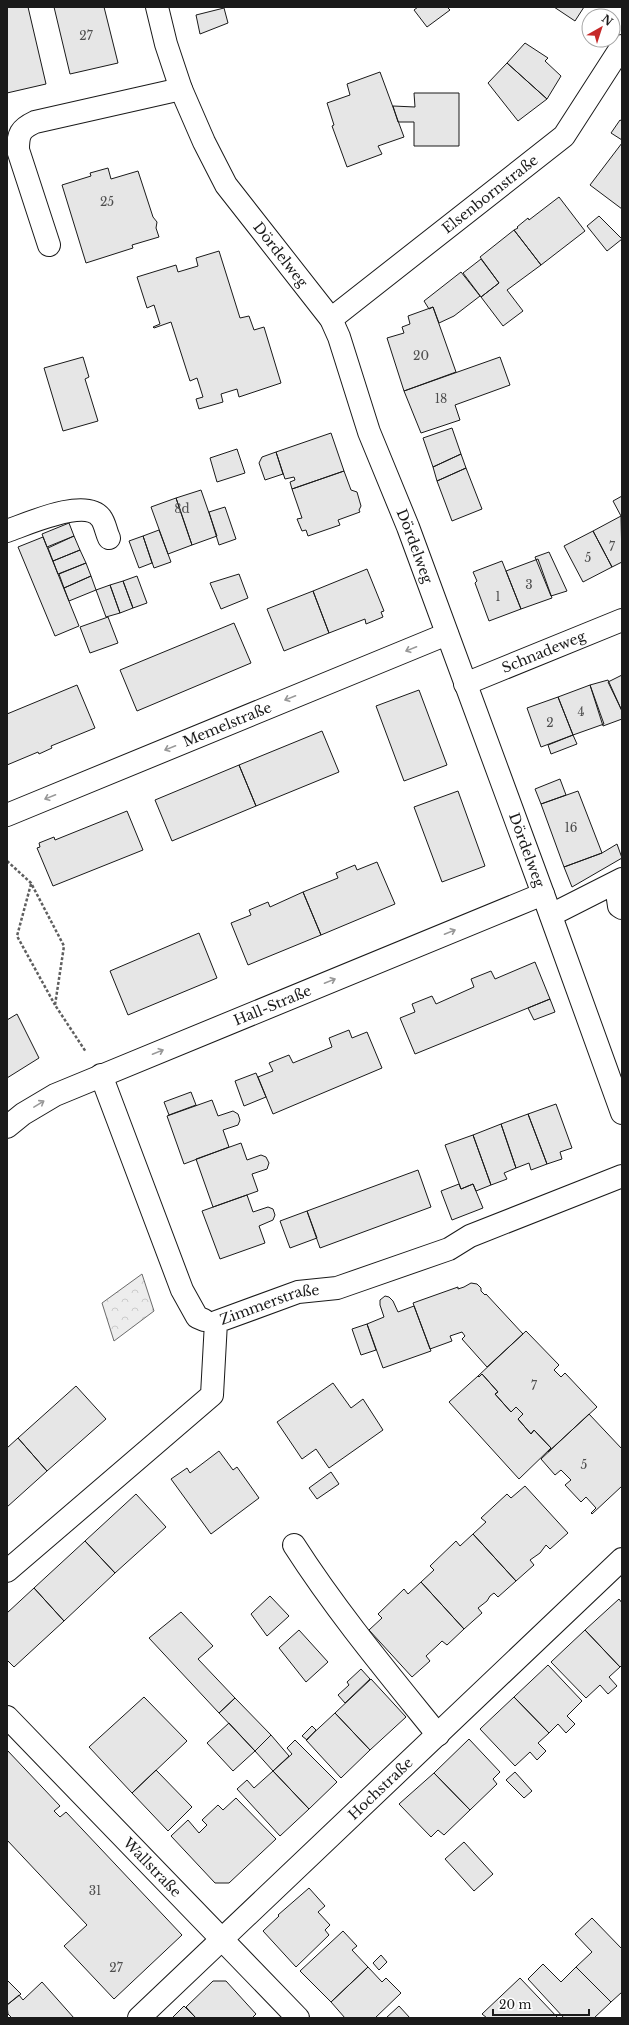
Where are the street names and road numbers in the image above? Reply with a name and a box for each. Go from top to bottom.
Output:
street label: Elsenbornstraße [438,151,541,237]
street label: Dördelweg [249,218,312,291]
street label: Dördelweg [392,506,437,586]
street label: Schnadeweg [499,627,589,677]
street label: Memelstraße [180,698,274,751]
street label: Dördelweg [505,810,549,890]
street label: Hall-Straße [231,981,314,1029]
street label: Zimmerstraße [217,1281,320,1329]
street label: Hochstraße [344,1754,417,1824]
street label: Wallstraße [119,1833,185,1901]

